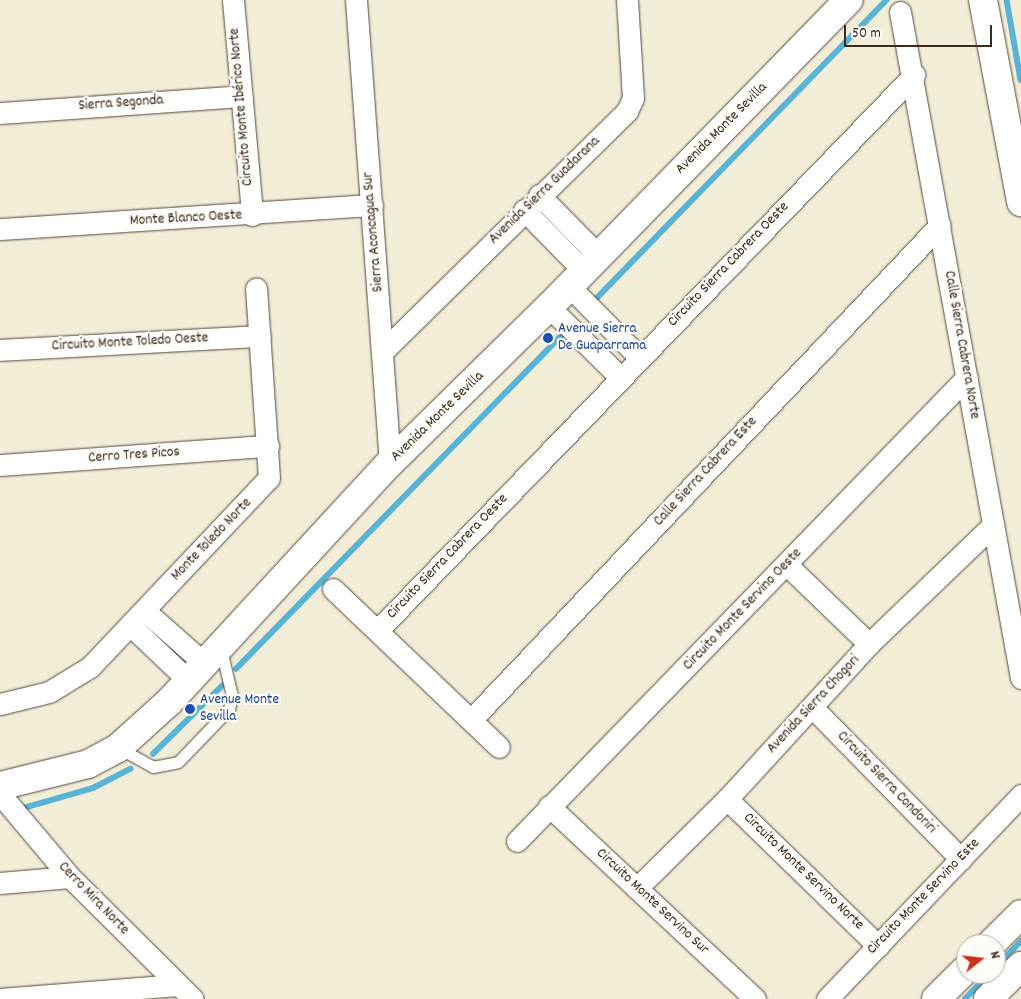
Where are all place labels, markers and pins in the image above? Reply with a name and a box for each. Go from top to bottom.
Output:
place label: Avenue Sierra De Guaparrama [558,320,646,355]
marker: Avenue Sierra De Guaparrama [542,332,554,344]
place label: Avenue Monte Sevilla [200,691,279,726]
marker: Avenue Monte Sevilla [184,703,196,715]

